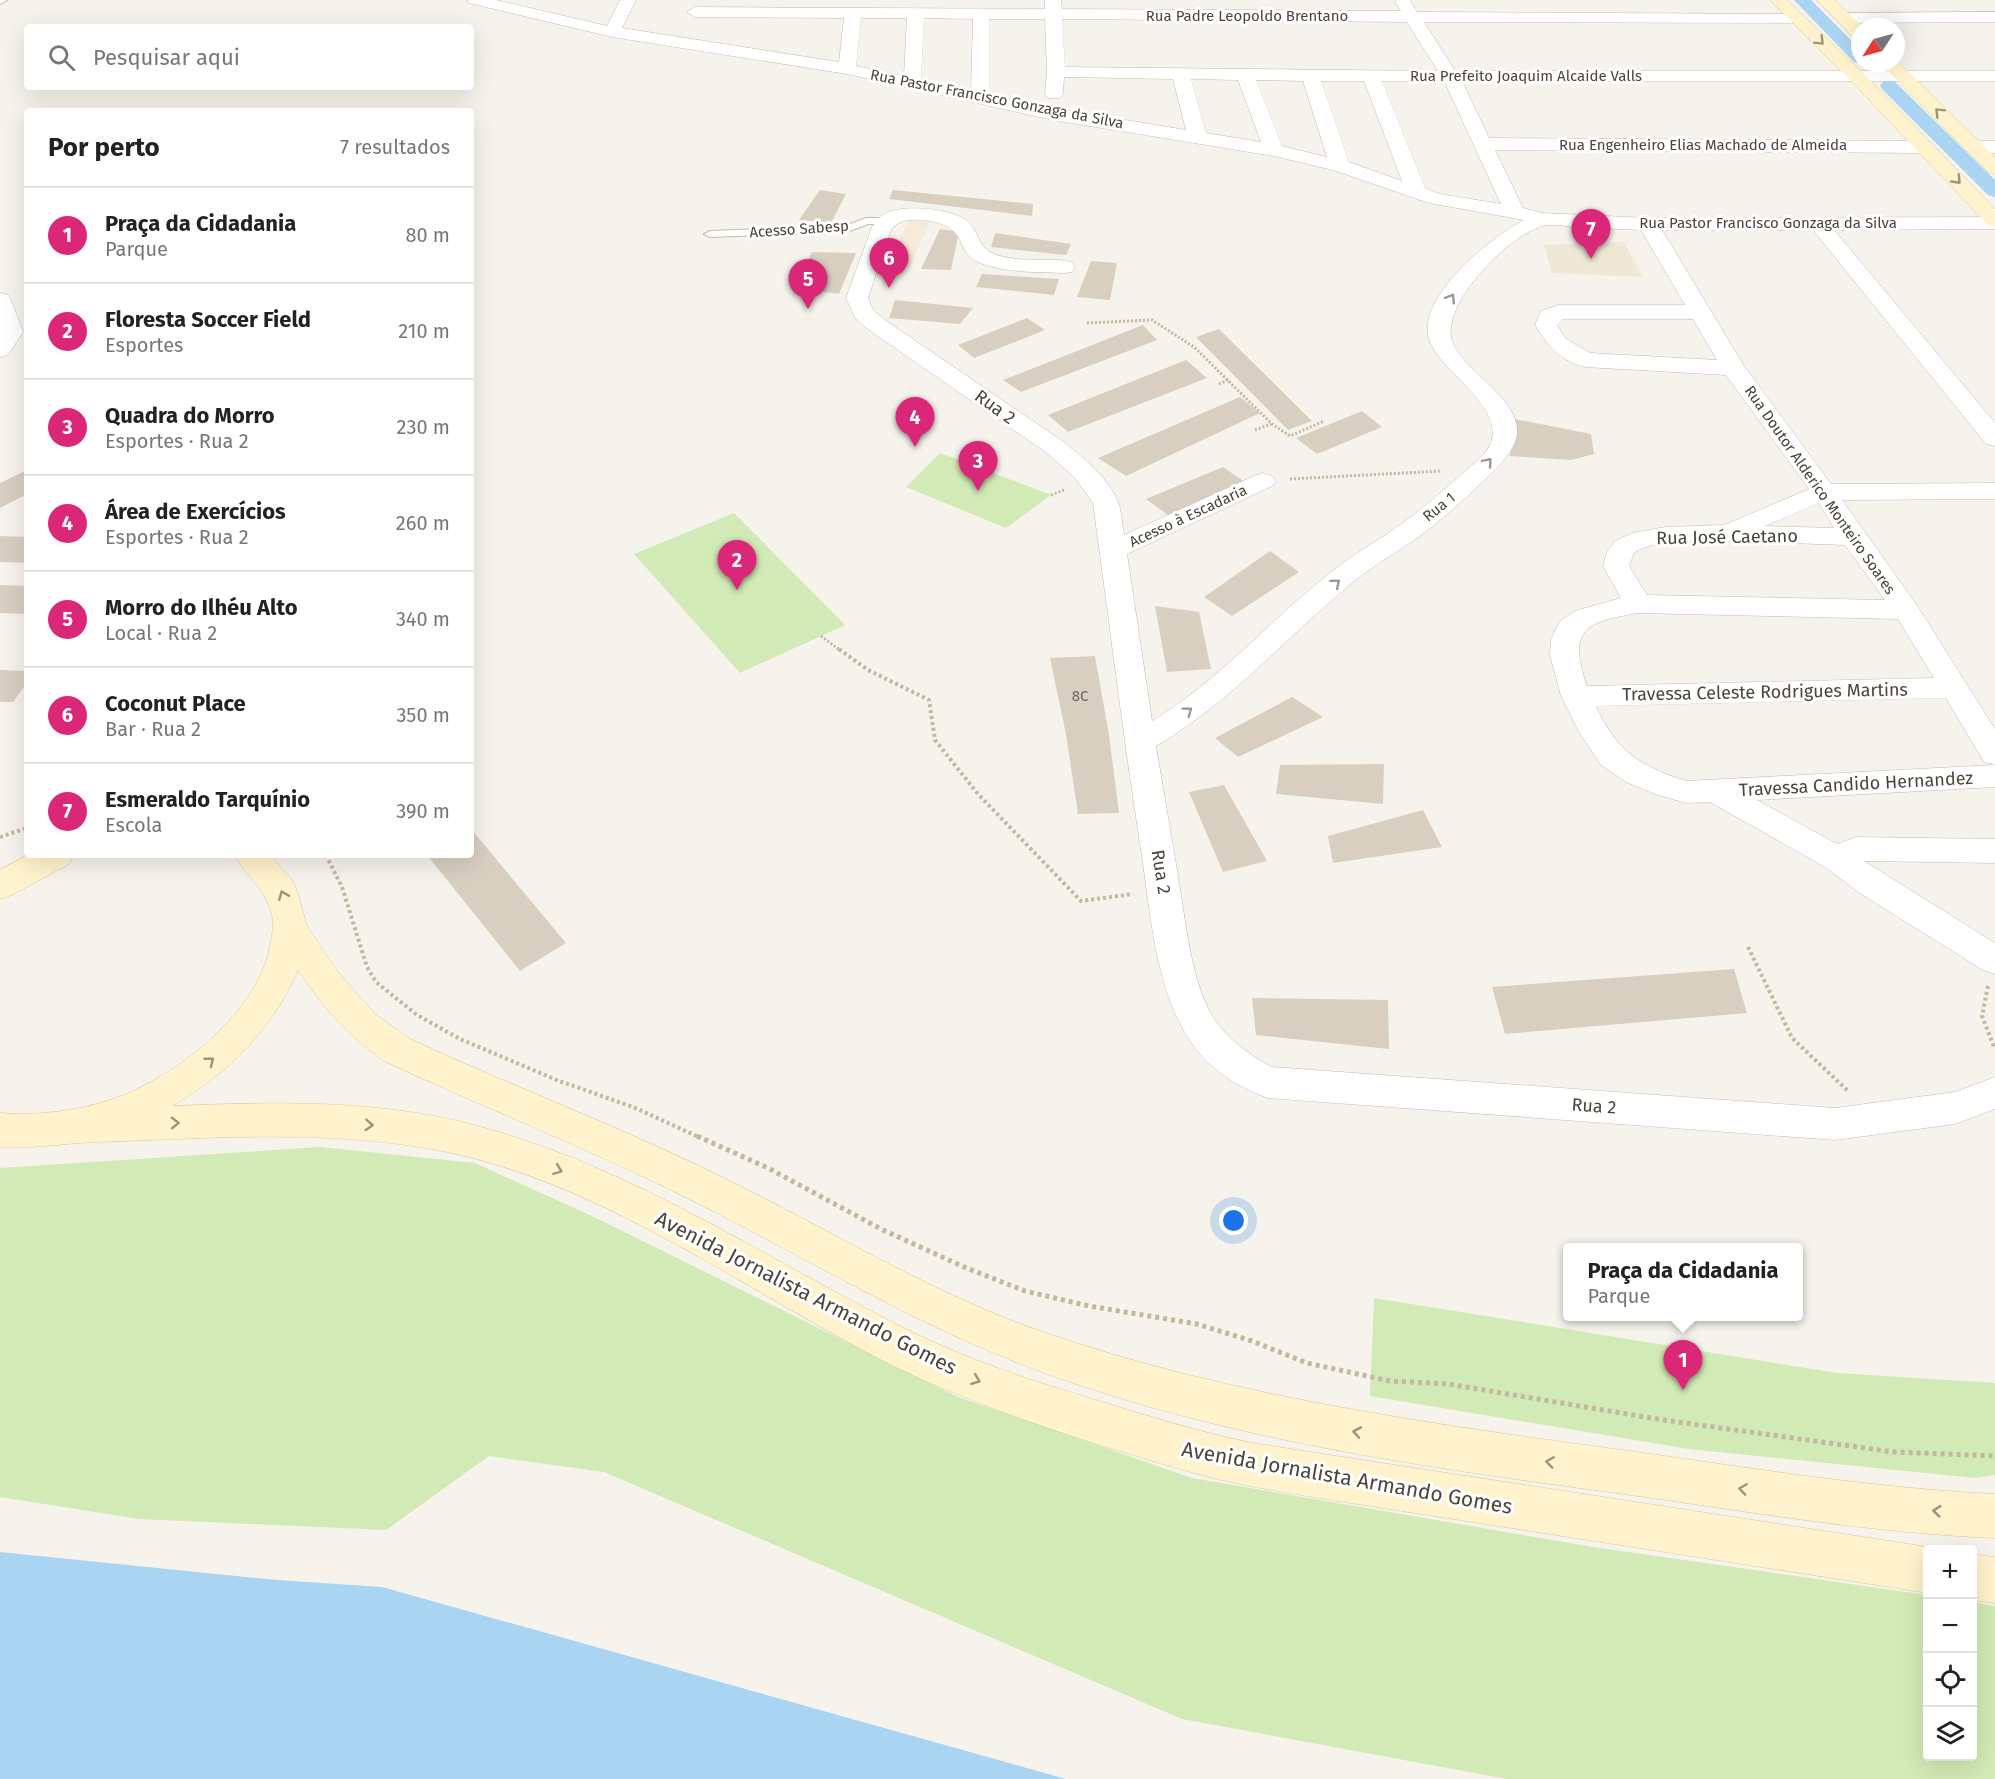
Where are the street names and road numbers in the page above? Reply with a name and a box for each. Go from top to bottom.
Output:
street label: Rua Padre Leopoldo Brentano [1146,7,1348,25]
street label: Rua Pastor Francisco Gonzaga da Silva [869,66,1125,132]
street label: Rua Prefeito Joaquim Alcaide Valls [1410,67,1642,85]
street label: Rua Engenheiro Elias Machado de Almeida [1559,136,1847,154]
street label: Rua Pastor Francisco Gonzaga da Silva [1639,214,1897,232]
street label: Acesso Sabesp [749,217,849,241]
street label: Rua Doutor Alderico Monteiro Soares [1741,382,1899,598]
street label: Rua 2 [970,385,1020,429]
street label: Acesso à Escadaria [1126,481,1250,551]
street label: Rua 1 [1419,489,1459,525]
street label: Rua José Caetano [1656,525,1798,549]
street label: Travessa Celeste Rodrigues Martins [1622,679,1908,705]
street label: Travessa Candido Hernandez [1738,767,1974,801]
street label: Rua 2 [1147,848,1175,896]
street label: Rua 2 [1571,1093,1617,1119]
street label: Avenida Jornalista Armando Gomes [651,1205,961,1381]
street label: Avenida Jornalista Armando Gomes [1180,1436,1514,1520]

